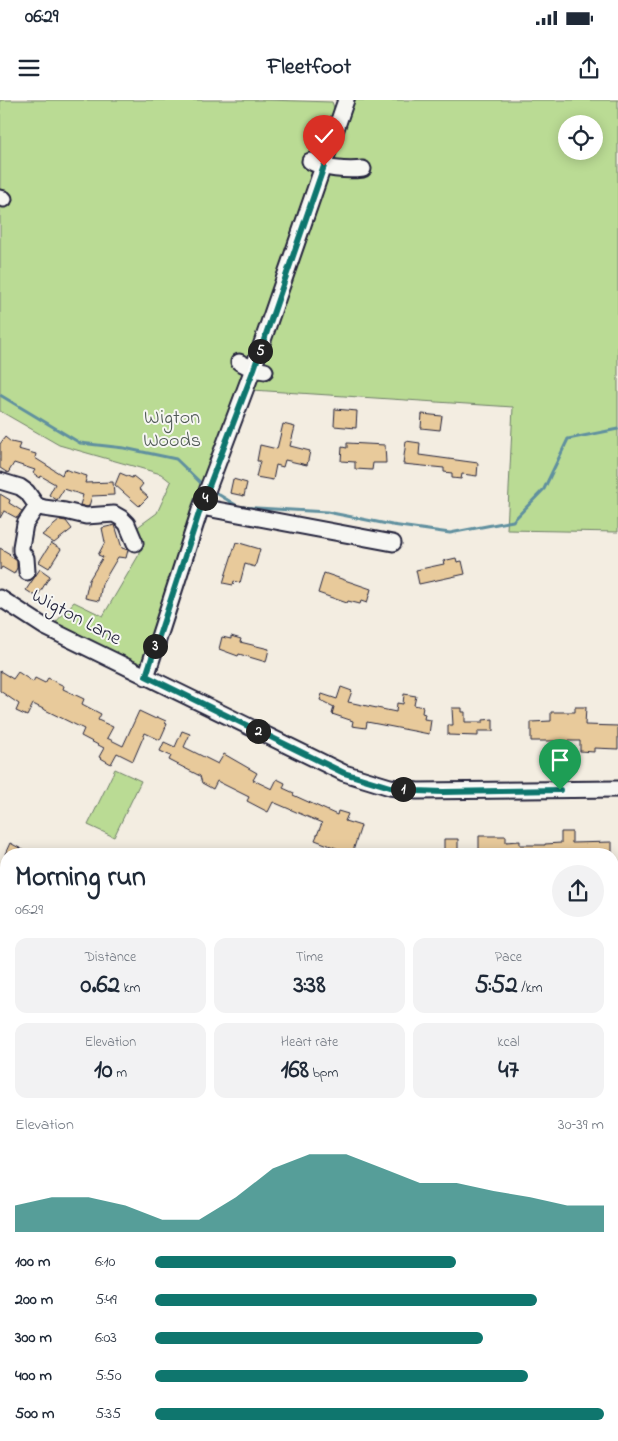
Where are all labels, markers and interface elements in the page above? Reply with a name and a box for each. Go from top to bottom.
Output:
text: 06:29 [25,4,58,31]
text: Fleetfoot [267,52,351,84]
icon: menu [15,54,43,82]
icon: share [575,54,603,82]
pin [303,115,345,166]
map controls [558,115,603,160]
button: locate [558,115,603,160]
icon: check [310,122,338,150]
pin: 5 [248,338,272,364]
text: 5 [256,341,265,362]
park label: Wigton Woods [143,404,201,456]
pin: 4 [192,486,218,510]
text: 4 [203,488,208,509]
street label: Wigton Lane [25,582,126,655]
pin: 3 [142,634,168,658]
text: 3 [153,636,158,657]
pin: 2 [246,718,270,744]
text: 2 [255,721,262,742]
pin [539,739,581,790]
icon: arrive [546,746,574,774]
pin: 1 [390,776,416,802]
text: 1 [401,779,406,800]
text: Morning run [15,858,146,899]
button: share [552,865,604,917]
text: 06:29 [15,898,43,922]
text: Distance [85,947,136,968]
text: Time [296,947,323,968]
text: Pace [495,947,522,968]
text: 0.62 [81,968,120,1004]
text: 3:38 [293,968,326,1004]
text: 5:52 [475,968,518,1004]
text: km [120,978,140,999]
text: /km [518,978,543,999]
text: Elevation [85,1032,136,1053]
text: Heart rate [281,1032,338,1053]
text: kcal [497,1032,520,1053]
text: 10 [94,1053,113,1089]
text: 168 [281,1053,309,1089]
text: 47 [498,1053,519,1089]
text: m [113,1063,127,1084]
text: bpm [309,1063,338,1084]
text: Elevation [15,1113,74,1137]
text: 30–39 m [558,1113,604,1137]
text: 100 m [15,1250,50,1274]
text: 6:10 [95,1250,115,1274]
text: 200 m [15,1288,53,1312]
text: 5:49 [95,1288,117,1312]
text: 300 m [15,1326,52,1350]
text: 6:03 [95,1326,117,1350]
text: 400 m [15,1364,52,1388]
text: 5:50 [95,1364,122,1388]
text: 500 m [15,1402,54,1426]
text: 5:35 [95,1402,121,1426]

